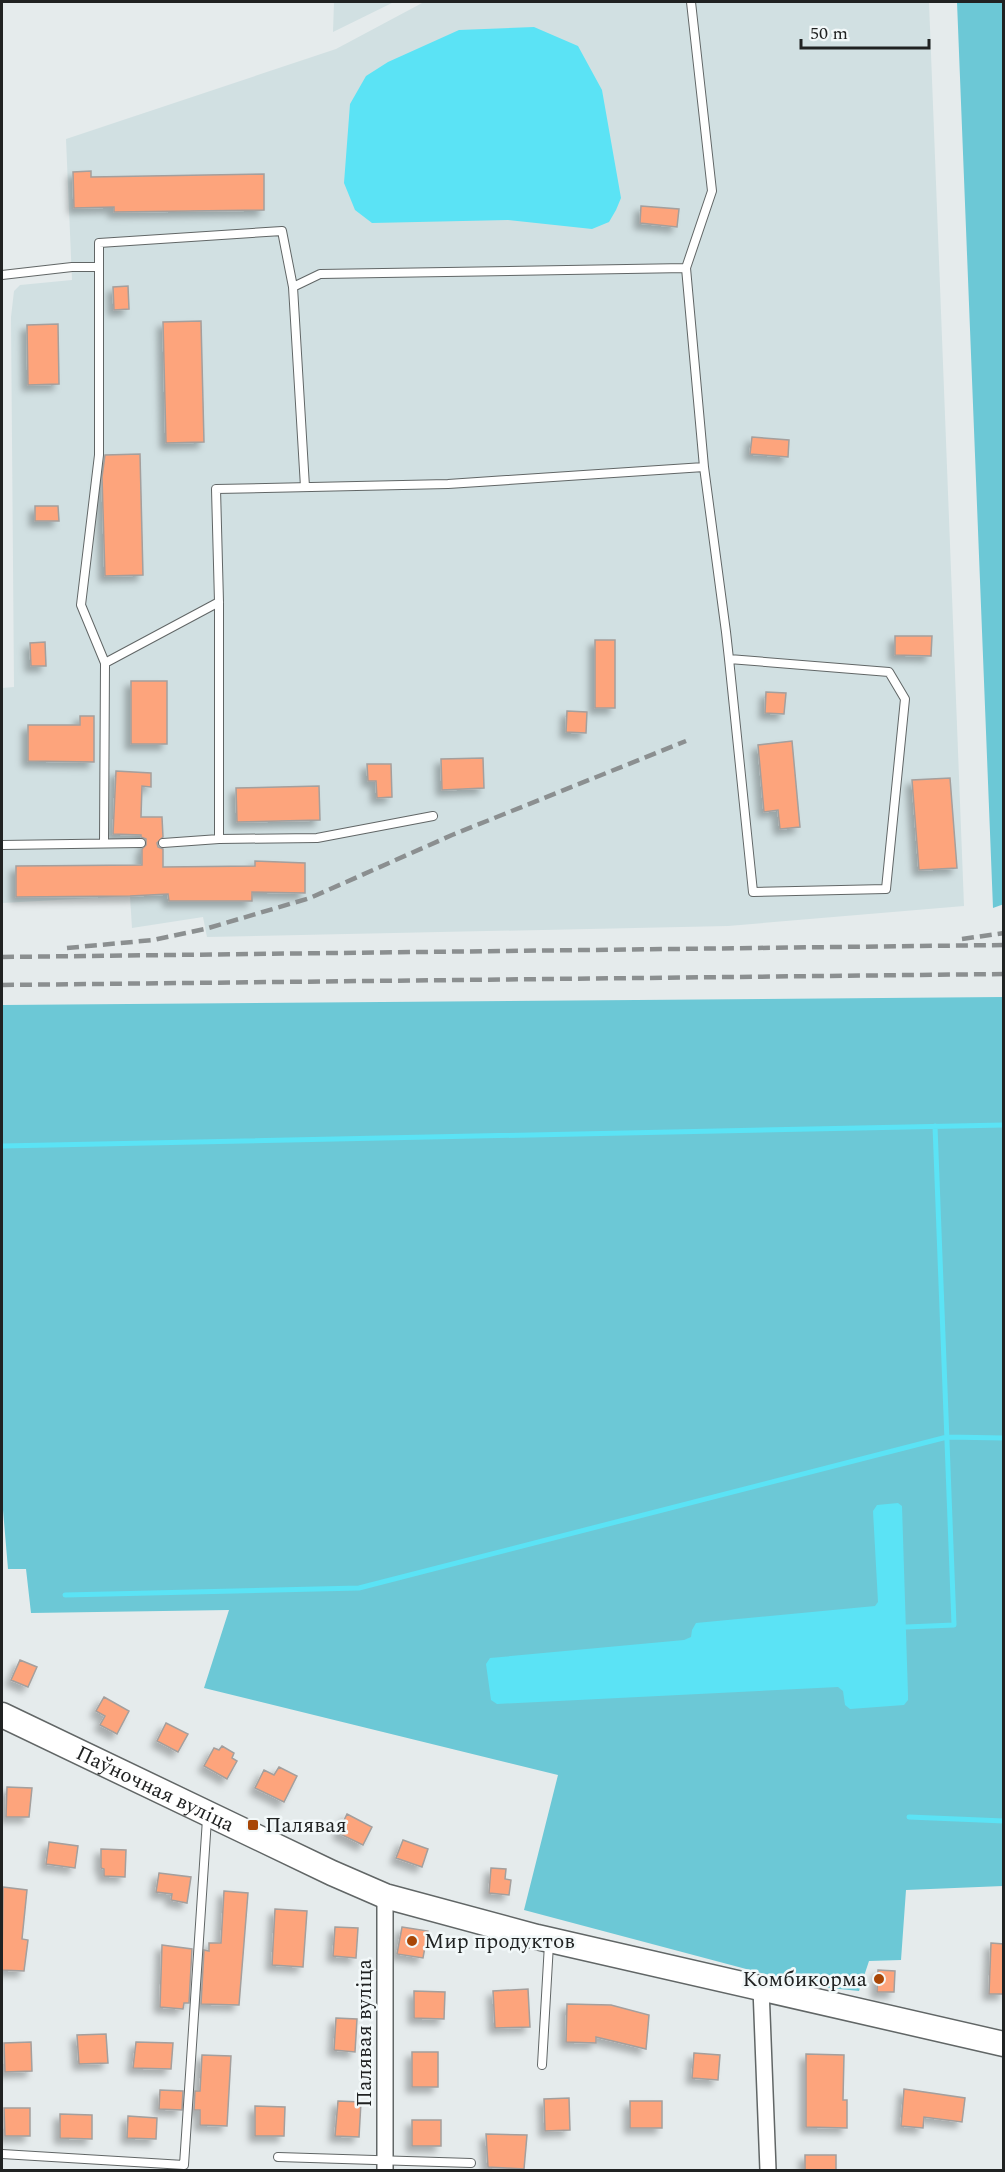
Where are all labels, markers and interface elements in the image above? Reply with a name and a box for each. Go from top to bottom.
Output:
scale bar [801,12,928,50]
text: 50 m [810,20,848,47]
street label: Паўночная вуліца [70,1738,240,1841]
place label: Палявая [265,1810,347,1842]
marker: Палявая [246,1818,260,1832]
place label: Мир продуктов [424,1926,575,1958]
marker: Мир продуктов [405,1934,419,1948]
street label: Палявая вуліца [349,1958,381,2107]
place label: Комбикорма [743,1964,868,1996]
marker: Комбикорма [872,1972,886,1986]

